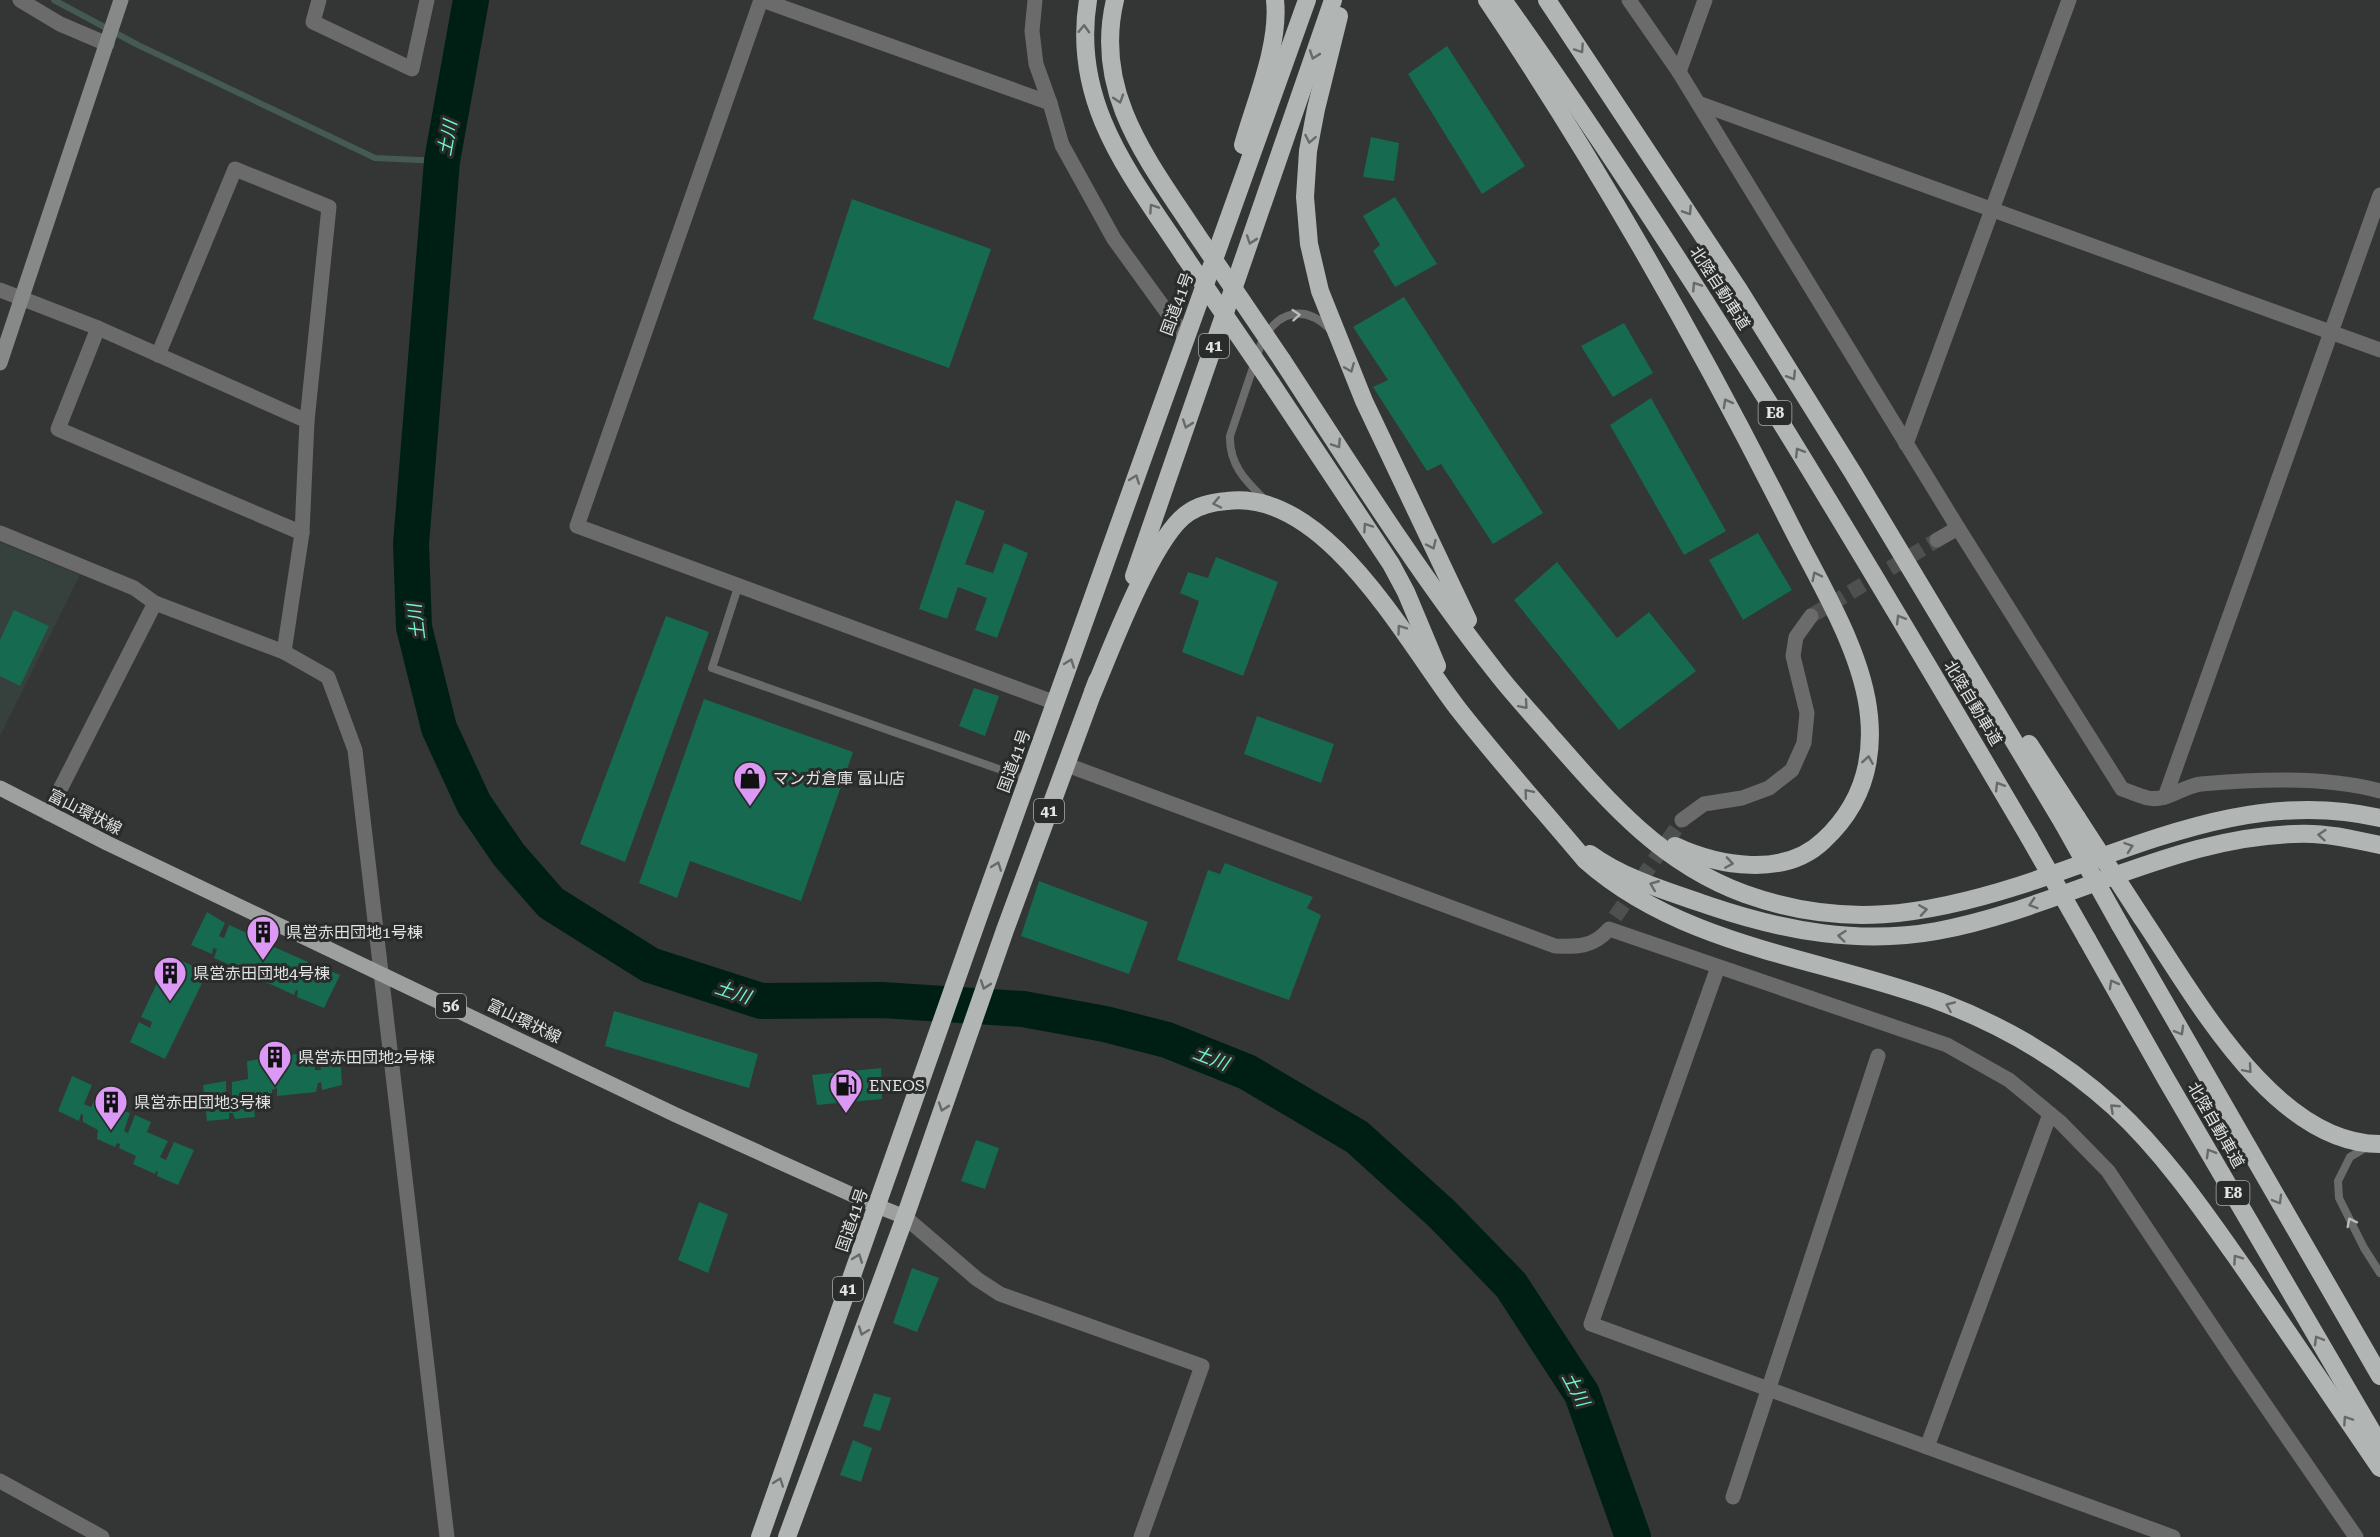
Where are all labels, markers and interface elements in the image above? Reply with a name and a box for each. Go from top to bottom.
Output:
one-way arrow [1078,25,1091,34]
one-way arrow [1573,42,1584,53]
one-way arrow [1309,49,1322,60]
one-way arrow [1112,93,1124,104]
water label: 土川 [434,116,461,158]
one-way arrow [1304,133,1317,143]
one-way arrow [1149,204,1160,215]
one-way arrow [1680,205,1692,215]
one-way arrow [1245,234,1258,245]
street label: 北陸自動車道 [1686,243,1754,333]
street label: 国道41号 [1157,270,1197,338]
one-way arrow [1692,282,1703,293]
one-way arrow [1292,309,1301,322]
road number: 41 [1199,334,1229,358]
one-way arrow [1343,362,1355,373]
one-way arrow [1785,370,1797,380]
one-way arrow [1723,398,1734,409]
road number: E8 [1758,401,1792,425]
one-way arrow [1181,418,1194,429]
one-way arrow [1330,437,1341,448]
one-way arrow [1796,447,1807,458]
one-way arrow [1128,474,1141,485]
one-way arrow [1212,496,1222,509]
one-way arrow [1363,523,1374,534]
one-way arrow [1425,538,1437,549]
one-way arrow [1812,572,1823,582]
water label: 土川 [403,601,429,641]
one-way arrow [1896,615,1907,625]
one-way arrow [1397,624,1408,635]
street label: 北陸自動車道 [1940,657,2006,749]
one-way arrow [1062,658,1075,668]
one-way arrow [1517,698,1528,709]
street label: 国道41号 [994,727,1034,795]
one-way arrow [1862,756,1874,765]
shop icon: マンガ倉庫 富山店 [732,760,768,807]
place label: マンガ倉庫 富山店 [773,769,905,788]
one-way arrow [1995,782,2007,792]
street label: 富山環状線 [45,785,125,839]
one-way arrow [1524,789,1535,800]
road number: 41 [1034,799,1064,823]
one-way arrow [2318,829,2327,842]
one-way arrow [2123,841,2134,854]
one-way arrow [1724,857,1733,869]
one-way arrow [989,861,1002,872]
one-way arrow [1649,880,1660,892]
one-way arrow [2028,897,2039,909]
one-way arrow [1918,904,1928,917]
building icon: 県営赤田団地1号棟 [245,914,281,961]
place label: 県営赤田団地1号棟 [286,923,423,942]
one-way arrow [1837,930,1846,943]
building icon: 県営赤田団地4号棟 [152,955,188,1002]
place label: 県営赤田団地4号棟 [193,964,330,983]
water label: 土川 [713,976,755,1008]
one-way arrow [980,979,993,990]
one-way arrow [2109,980,2120,990]
road number: 56 [436,994,466,1018]
street label: 富山環状線 [484,995,564,1047]
one-way arrow [1945,1001,1956,1013]
one-way arrow [2173,1025,2184,1035]
building icon: 県営赤田団地2号棟 [257,1039,293,1086]
water label: 土川 [1190,1042,1233,1075]
place label: 県営赤田団地2号棟 [298,1048,435,1067]
one-way arrow [2241,1062,2252,1073]
fuel station icon: ENEOS [828,1067,864,1114]
place label: ENEOS [869,1076,925,1095]
street label: 北陸自動車道 [2184,1079,2248,1171]
building icon: 県営赤田団地3号棟 [93,1084,129,1131]
place label: 県営赤田団地3号棟 [134,1093,271,1112]
one-way arrow [938,1101,950,1112]
one-way arrow [2110,1104,2121,1115]
one-way arrow [2205,1149,2217,1159]
road number: E8 [2216,1181,2250,1205]
street label: 国道41号 [832,1186,872,1254]
one-way arrow [2271,1193,2282,1204]
one-way arrow [2347,1218,2358,1228]
one-way arrow [851,1254,864,1264]
one-way arrow [2233,1255,2244,1266]
road number: 41 [833,1277,863,1301]
one-way arrow [858,1325,871,1335]
one-way arrow [2314,1336,2325,1346]
water label: 土川 [1558,1368,1595,1412]
one-way arrow [2343,1416,2354,1427]
one-way arrow [772,1477,785,1488]

